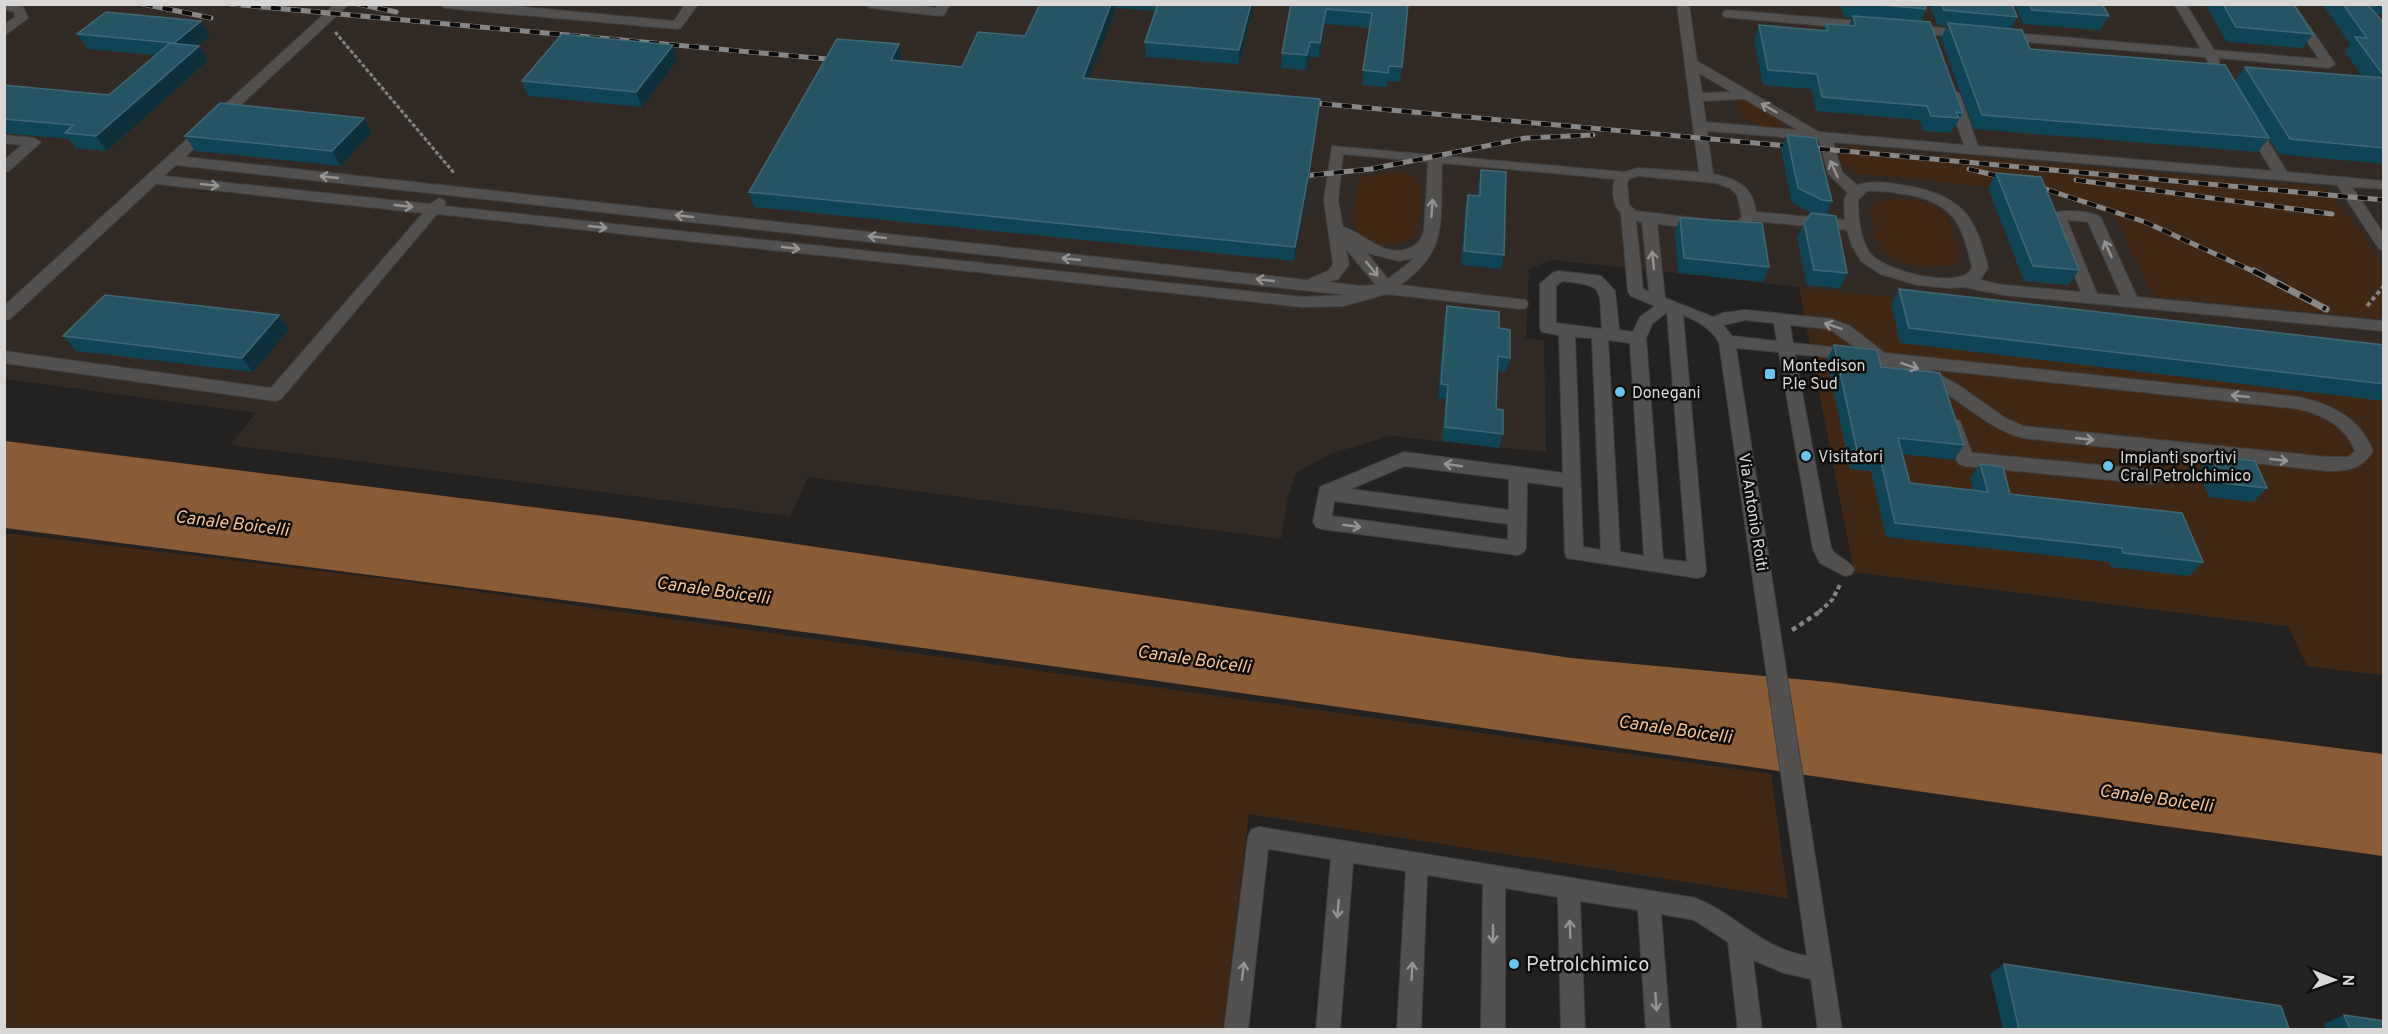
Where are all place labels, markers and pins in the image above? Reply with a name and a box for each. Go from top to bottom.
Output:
place label: Montedison P.le Sud [1782,357,1866,395]
marker: Montedison P.le Sud [1763,367,1777,381]
place label: Donegani [1632,384,1701,404]
marker: Donegani [1613,385,1627,399]
place label: Visitatori [1818,448,1883,468]
marker: Visitatori [1799,449,1813,463]
place label: Impianti sportivi Cral Petrolchimico [2120,449,2251,487]
marker: Impianti sportivi Cral Petrolchimico [2101,459,2115,473]
place label: Petrolchimico [1526,953,1649,979]
marker: Petrolchimico [1507,957,1521,971]

